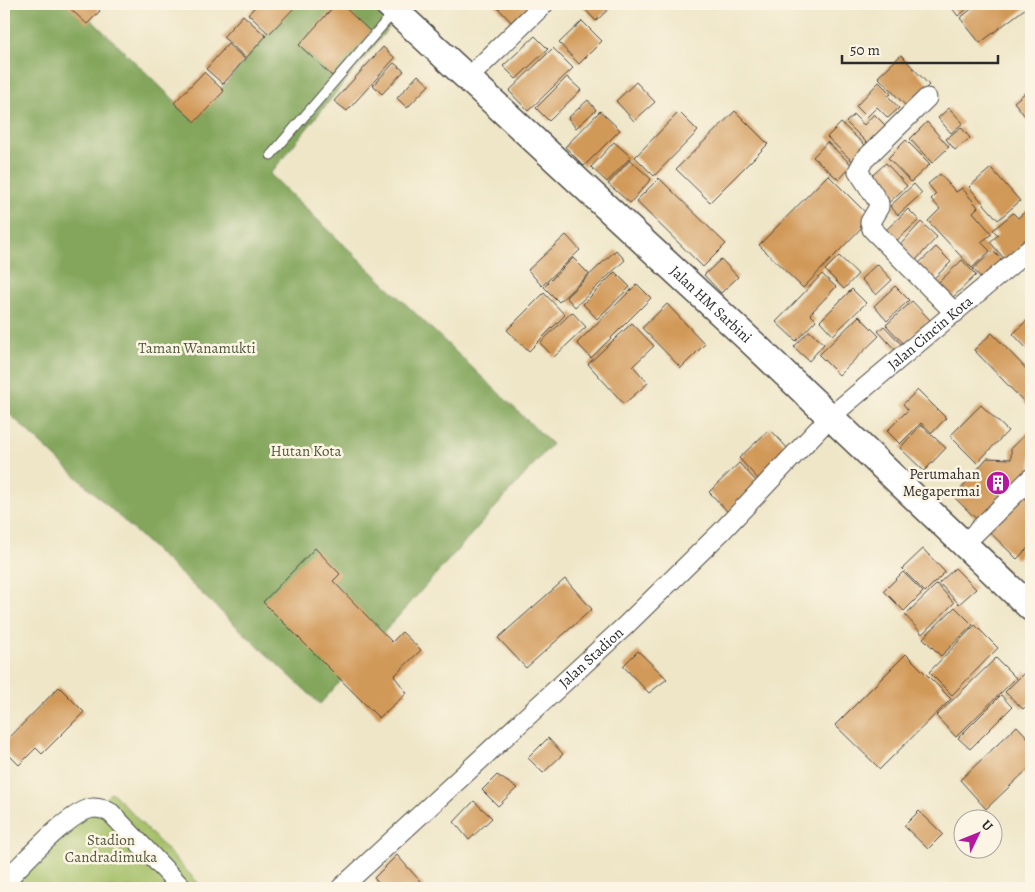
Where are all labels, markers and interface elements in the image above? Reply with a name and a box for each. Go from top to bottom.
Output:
scale bar [842,32,999,64]
text: 50 m [850,40,880,60]
street label: Jalan HM Sarbini [666,261,756,347]
street label: Jalan Cincin Kota [883,291,977,374]
park label: Taman Wanamukti [138,338,256,358]
park label: Hutan Kota [271,441,341,461]
place label: Perumahan Megapermai [903,464,980,501]
building icon: Perumahan Megapermai [985,470,1011,496]
street label: Jalan Stadion [554,623,628,692]
north arrow [952,810,1002,860]
text: U [977,816,997,835]
park label: Stadion Candradimuka [65,830,157,867]

